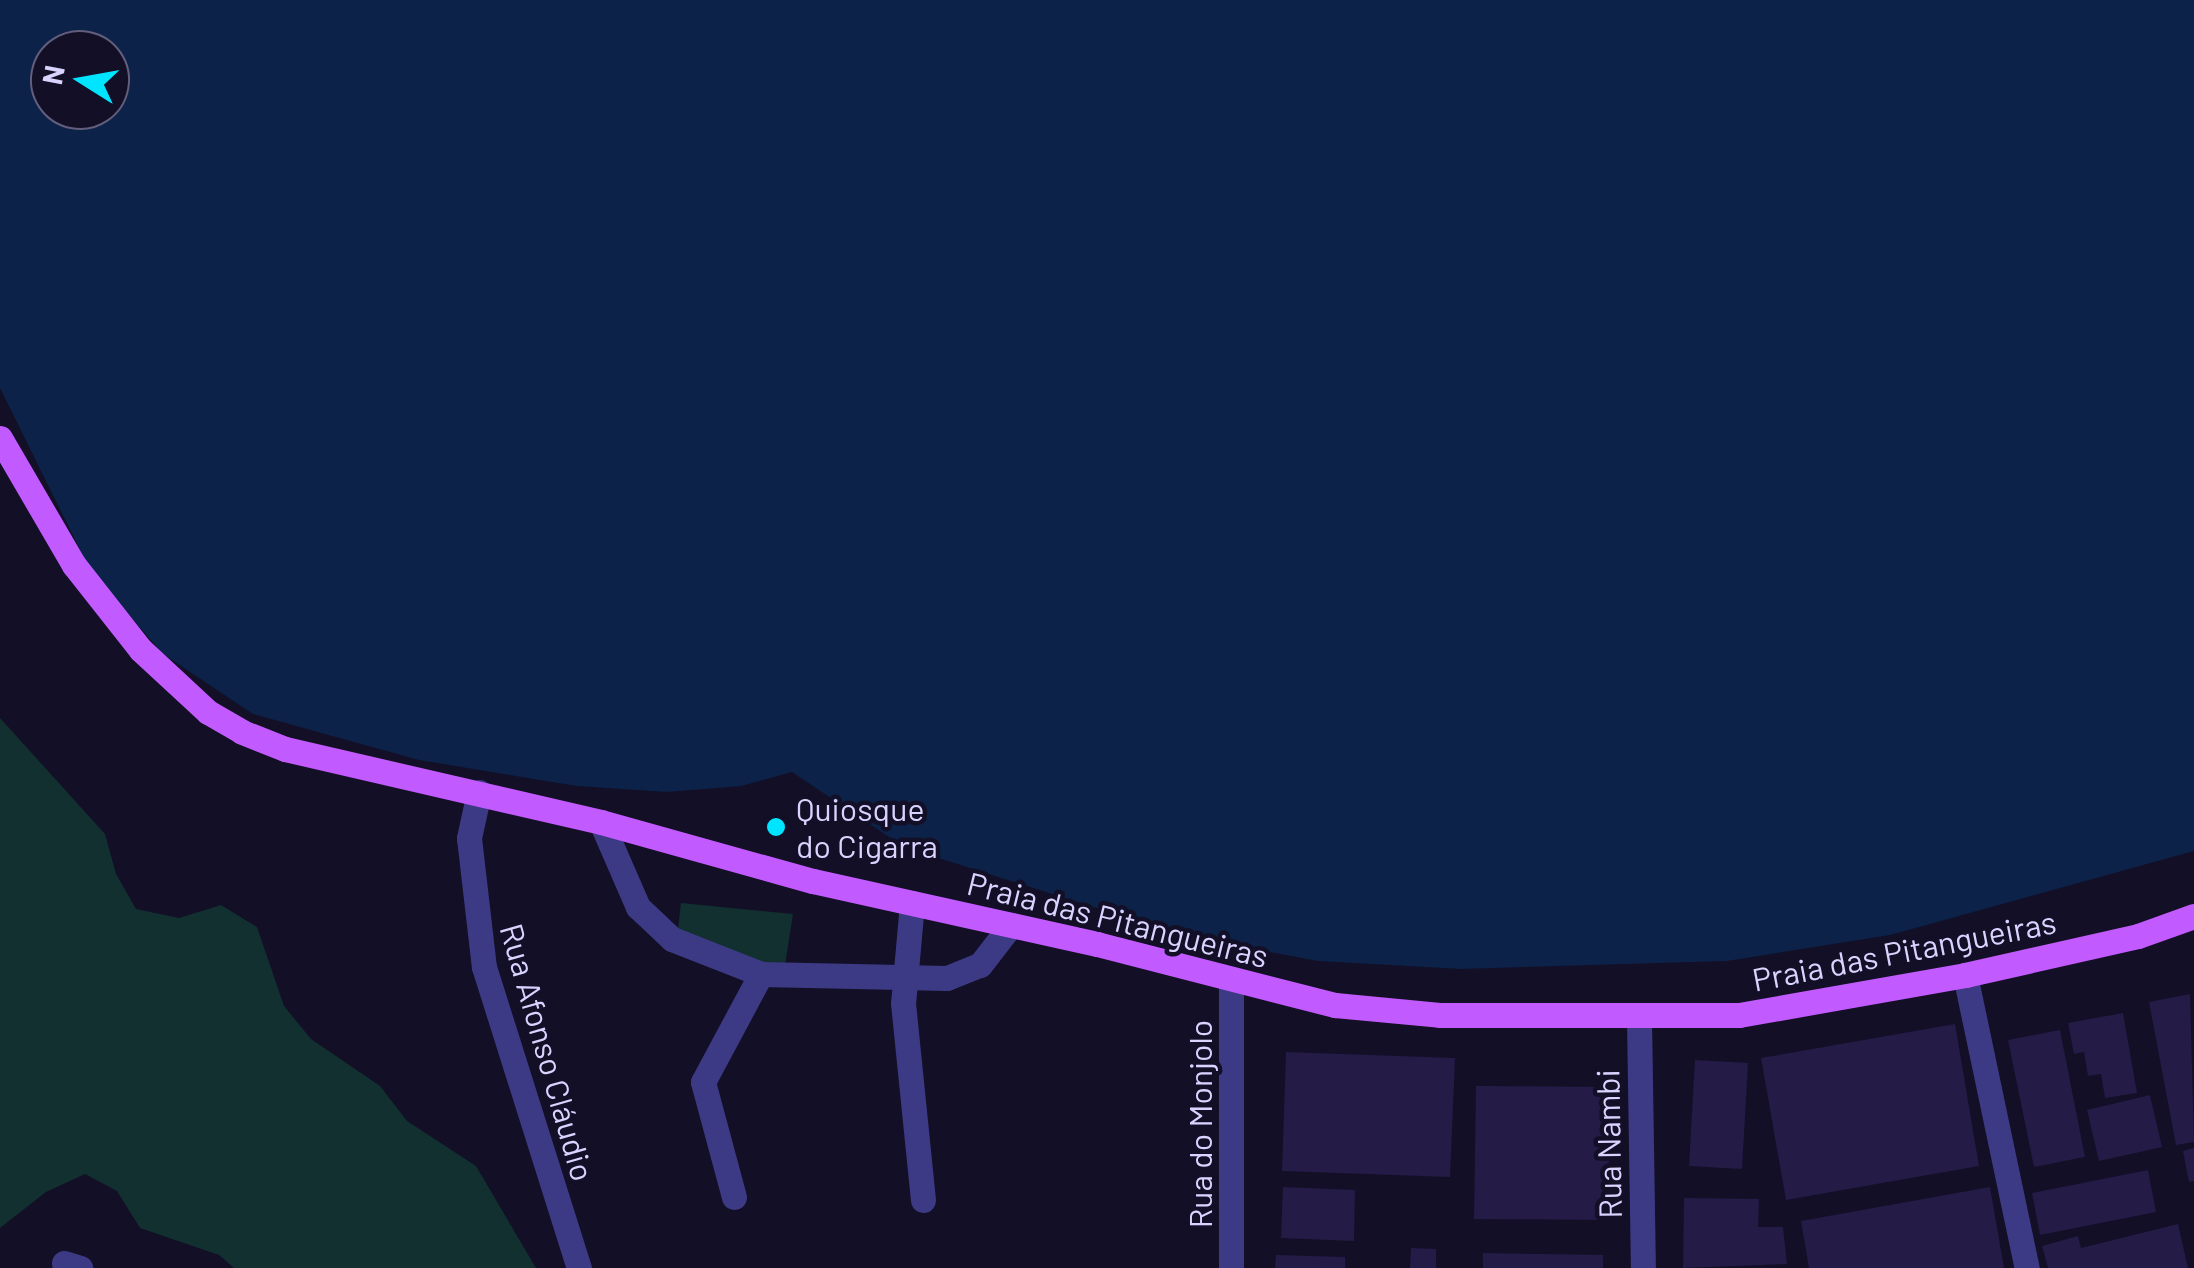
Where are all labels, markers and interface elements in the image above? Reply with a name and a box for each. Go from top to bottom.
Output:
north arrow [30,30,130,130]
text: N [34,62,71,87]
place label: Quiosque do Cigarra [796,790,938,865]
marker: Quiosque do Cigarra [765,816,787,838]
street label: Praia das Pitangueiras [964,863,1272,975]
street label: Praia das Pitangueiras [1749,902,2059,998]
street label: Rua Afonso Cláudio [493,919,603,1185]
street label: Rua do Monjolo [1180,1020,1218,1228]
street label: Rua Nambi [1587,1069,1629,1219]

